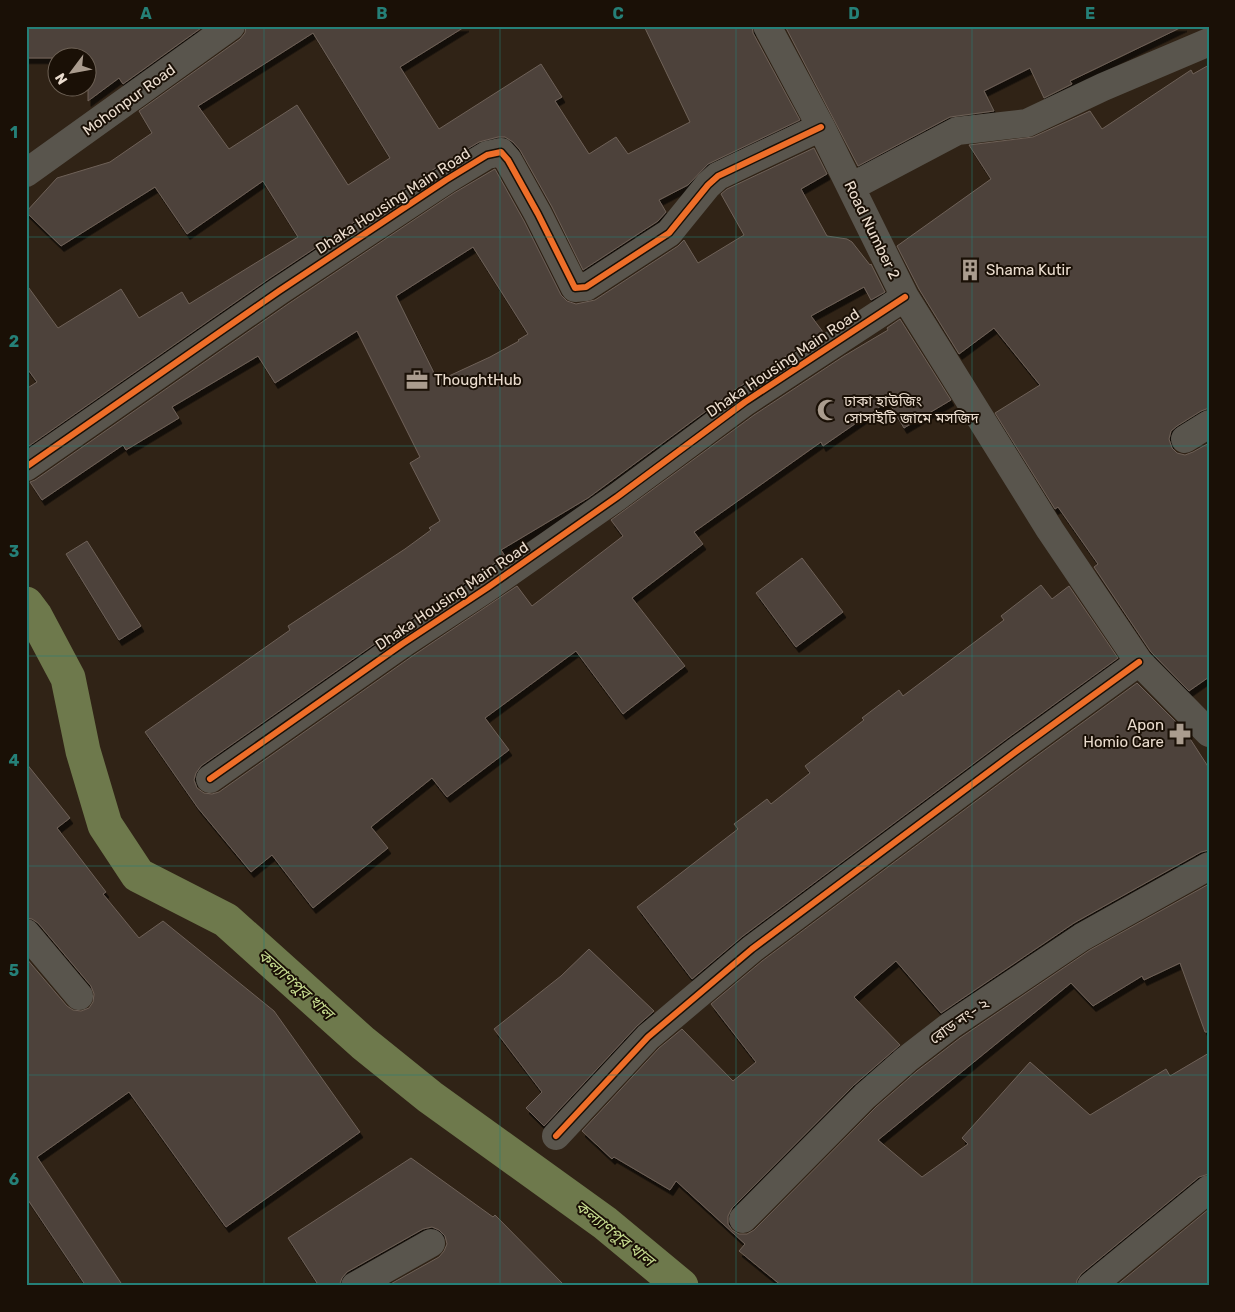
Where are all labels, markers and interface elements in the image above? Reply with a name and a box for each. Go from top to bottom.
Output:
text: A [140,4,152,23]
text: B [376,4,388,23]
text: C [612,4,624,23]
text: D [848,4,860,23]
text: E [1085,4,1095,23]
north arrow [48,48,98,98]
street label: Mohonpur Road [79,60,179,140]
text: N [52,70,71,87]
text: 1 [10,123,18,142]
street label: Dhaka Housing Main Road [312,144,474,258]
street label: Road Number 2 [840,178,904,282]
building icon: Shama Kutir [957,257,983,283]
place label: Shama Kutir [986,261,1071,279]
street label: Dhaka Housing Main Road [703,305,863,421]
text: 2 [9,332,19,351]
office icon: ThoughtHub [404,367,430,393]
place label: ThoughtHub [434,371,522,389]
place label: ঢাকা হাউজিং সোসাইটি জামে মসজিদ [843,392,980,427]
mosque icon: ঢাকা হাউজিং সোসাইটি জামে মসজিদ [815,397,841,423]
street label: Dhaka Housing Main Road [372,538,532,654]
text: 3 [9,542,19,561]
place label: Apon Homio Care [1083,716,1164,751]
pharmacy icon: Apon Homio Care [1167,721,1193,747]
text: 4 [9,751,20,770]
water label: কল্যাণপুর খাল [254,946,340,1025]
text: 5 [9,961,19,980]
street label: রোড নং- ২ [926,994,992,1048]
text: 6 [9,1170,19,1189]
water label: কল্যাণপুর খাল [572,1197,660,1272]

